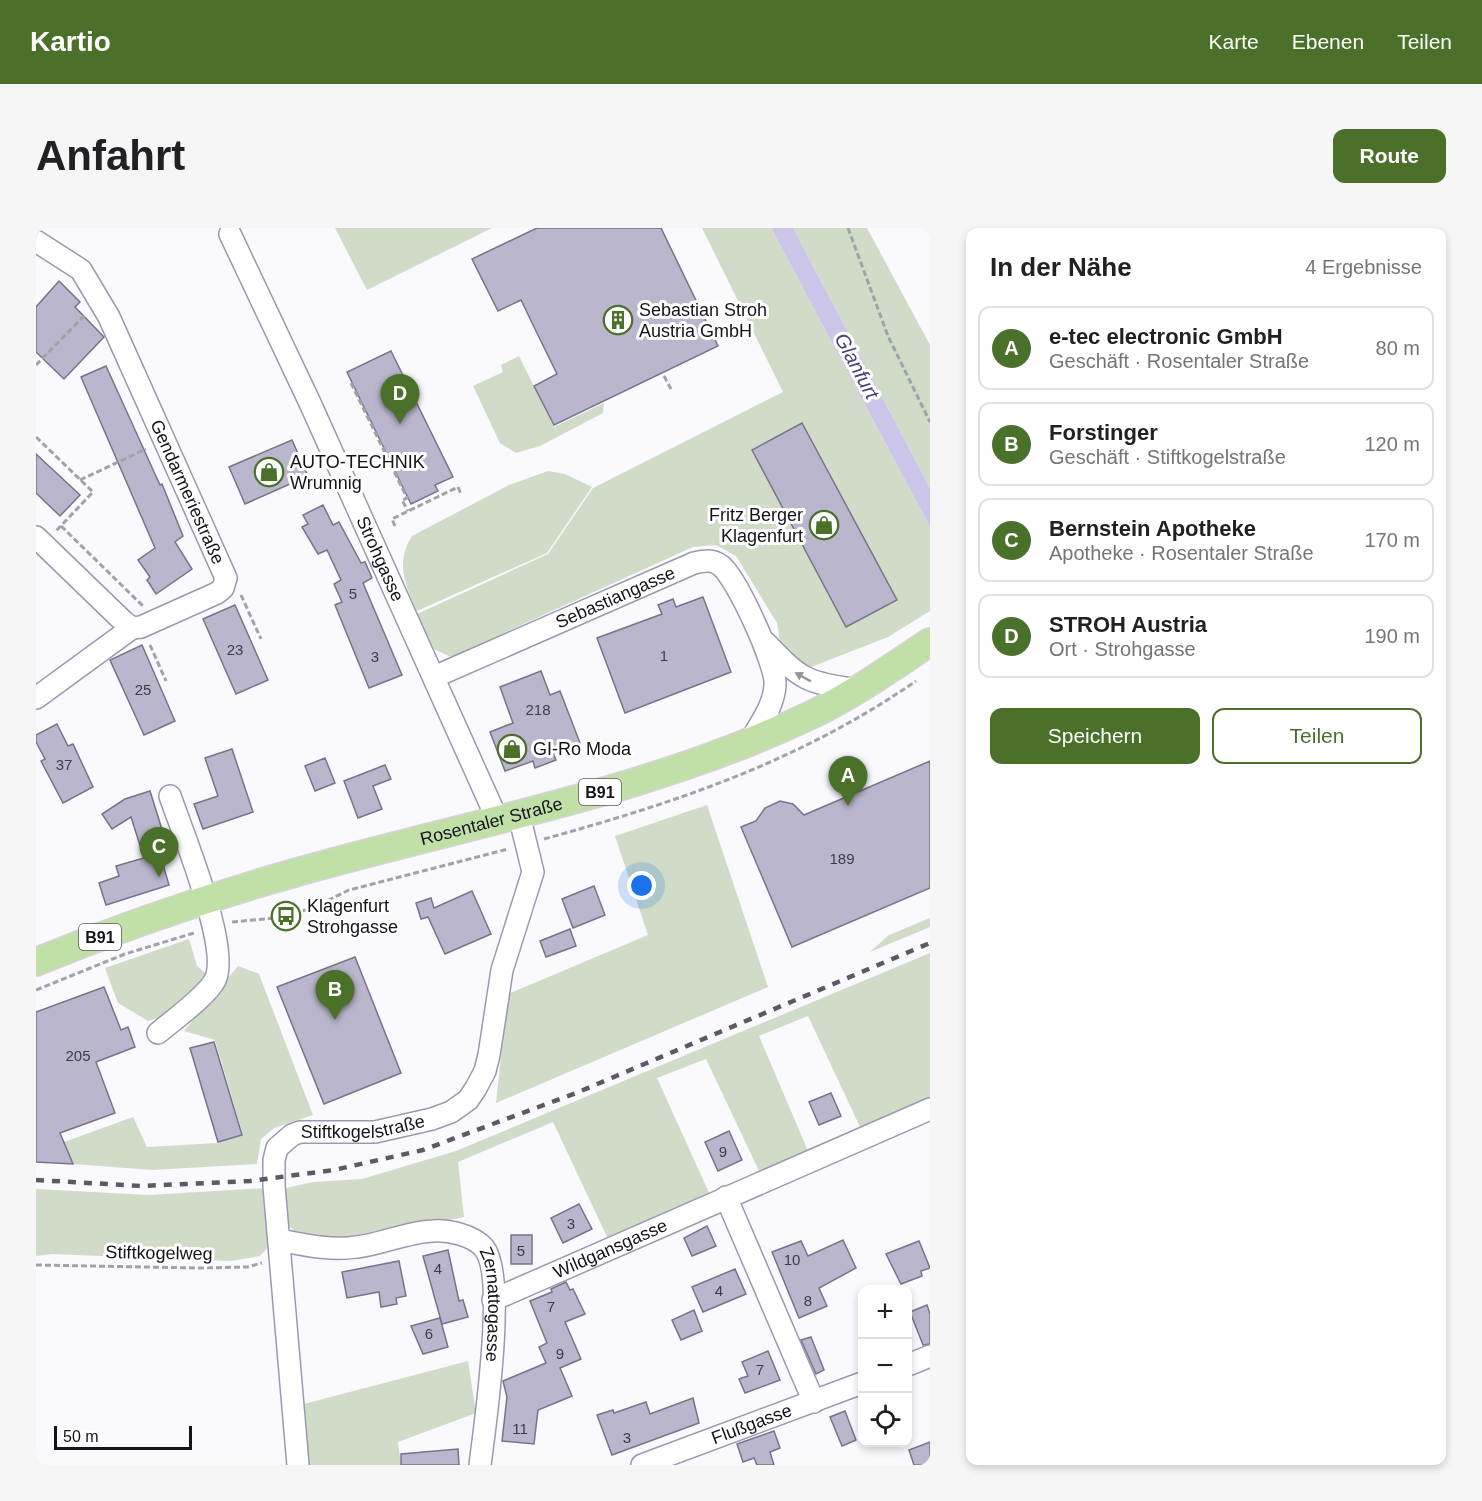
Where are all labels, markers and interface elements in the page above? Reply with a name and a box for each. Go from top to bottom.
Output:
text: Kartio [30,26,111,57]
text: Karte [1209,30,1259,53]
text: Ebenen [1292,30,1364,53]
text: Teilen [1397,30,1452,53]
button: Route [1333,129,1446,183]
text: Anfahrt [36,132,185,179]
text: In der Nähe [990,252,1132,282]
text: 4 Ergebnisse [1305,256,1422,278]
place label: Sebastian Stroh Austria GmbH [639,300,767,341]
building icon: Sebastian Stroh Austria GmbH [602,304,634,336]
text: e-tec electronic GmbH [1049,324,1283,349]
water label: Glanfurt [831,329,884,404]
text: A [1004,337,1019,359]
text: 80 m [1376,337,1420,359]
text: Geschäft · Rosentaler Straße [1049,350,1309,372]
pin: D [380,374,420,424]
street label: Gendarmeriestraße [146,417,229,567]
text: Forstinger [1049,420,1158,445]
text: B [1004,433,1019,455]
text: 120 m [1364,433,1420,455]
text: Geschäft · Stiftkogelstraße [1049,446,1286,468]
place label: AUTO-TECHNIK Wrumnig [290,452,425,493]
shop icon: AUTO-TECHNIK Wrumnig [253,456,285,488]
place label: Fritz Berger Klagenfurt [709,505,803,546]
shop icon: Fritz Berger Klagenfurt [808,509,840,541]
street label: Strohgasse [352,513,408,605]
text: Bernstein Apotheke [1049,516,1256,541]
text: C [1004,529,1019,551]
text: 170 m [1364,529,1420,551]
text: Apotheke · Rosentaler Straße [1049,542,1314,564]
street label: Sebastiangasse [553,563,678,632]
house number: 5 [349,585,357,602]
text: STROH Austria [1049,612,1207,637]
text: D [1004,625,1019,647]
text: 190 m [1364,625,1420,647]
text: Ort · Strohgasse [1049,638,1196,660]
house number: 23 [227,641,243,658]
house number: 1 [660,647,668,664]
house number: 3 [371,648,379,665]
one-way arrow [794,672,811,682]
house number: 25 [135,681,151,698]
house number: 218 [525,701,551,718]
button: Speichern [990,708,1200,764]
button: Teilen [1212,708,1422,764]
shop icon: GI-Ro Moda [496,733,528,765]
place label: GI-Ro Moda [533,739,632,759]
house number: 37 [56,756,72,773]
pin: A [828,756,868,806]
road number: B91 [579,779,621,805]
street label: Rosentaler Straße [418,793,565,849]
pin: C [140,828,178,877]
house number: 189 [829,850,855,867]
your location [627,871,656,900]
place label: Klagenfurt Strohgasse [307,896,398,937]
bus stop icon: Klagenfurt Strohgasse [270,900,302,932]
road number: B91 [79,924,121,950]
pin: B [316,970,354,1020]
house number: 205 [65,1047,91,1064]
street label: Stiftkogelstraße [301,1111,427,1142]
house number: 9 [719,1143,727,1160]
street label: Wildgansgasse [550,1215,670,1282]
house number: 3 [567,1215,575,1232]
street label: Stiftkogelweg [105,1242,213,1264]
house number: 5 [517,1242,525,1259]
street label: Zernattogasse [476,1244,504,1363]
house number: 10 [784,1251,800,1268]
house number: 4 [434,1260,442,1277]
house number: 4 [715,1282,723,1299]
map controls [858,1285,912,1447]
button: + [858,1285,912,1339]
house number: 8 [804,1292,812,1309]
house number: 7 [547,1298,555,1315]
house number: 6 [425,1325,433,1342]
button: − [858,1339,912,1393]
house number: 9 [556,1345,564,1362]
house number: 7 [756,1361,764,1378]
button: locate [858,1393,912,1447]
street label: Flußgasse [709,1400,795,1448]
house number: 11 [512,1420,528,1437]
scale bar [54,1423,192,1450]
text: 50 m [63,1428,99,1445]
house number: 3 [623,1429,631,1446]

